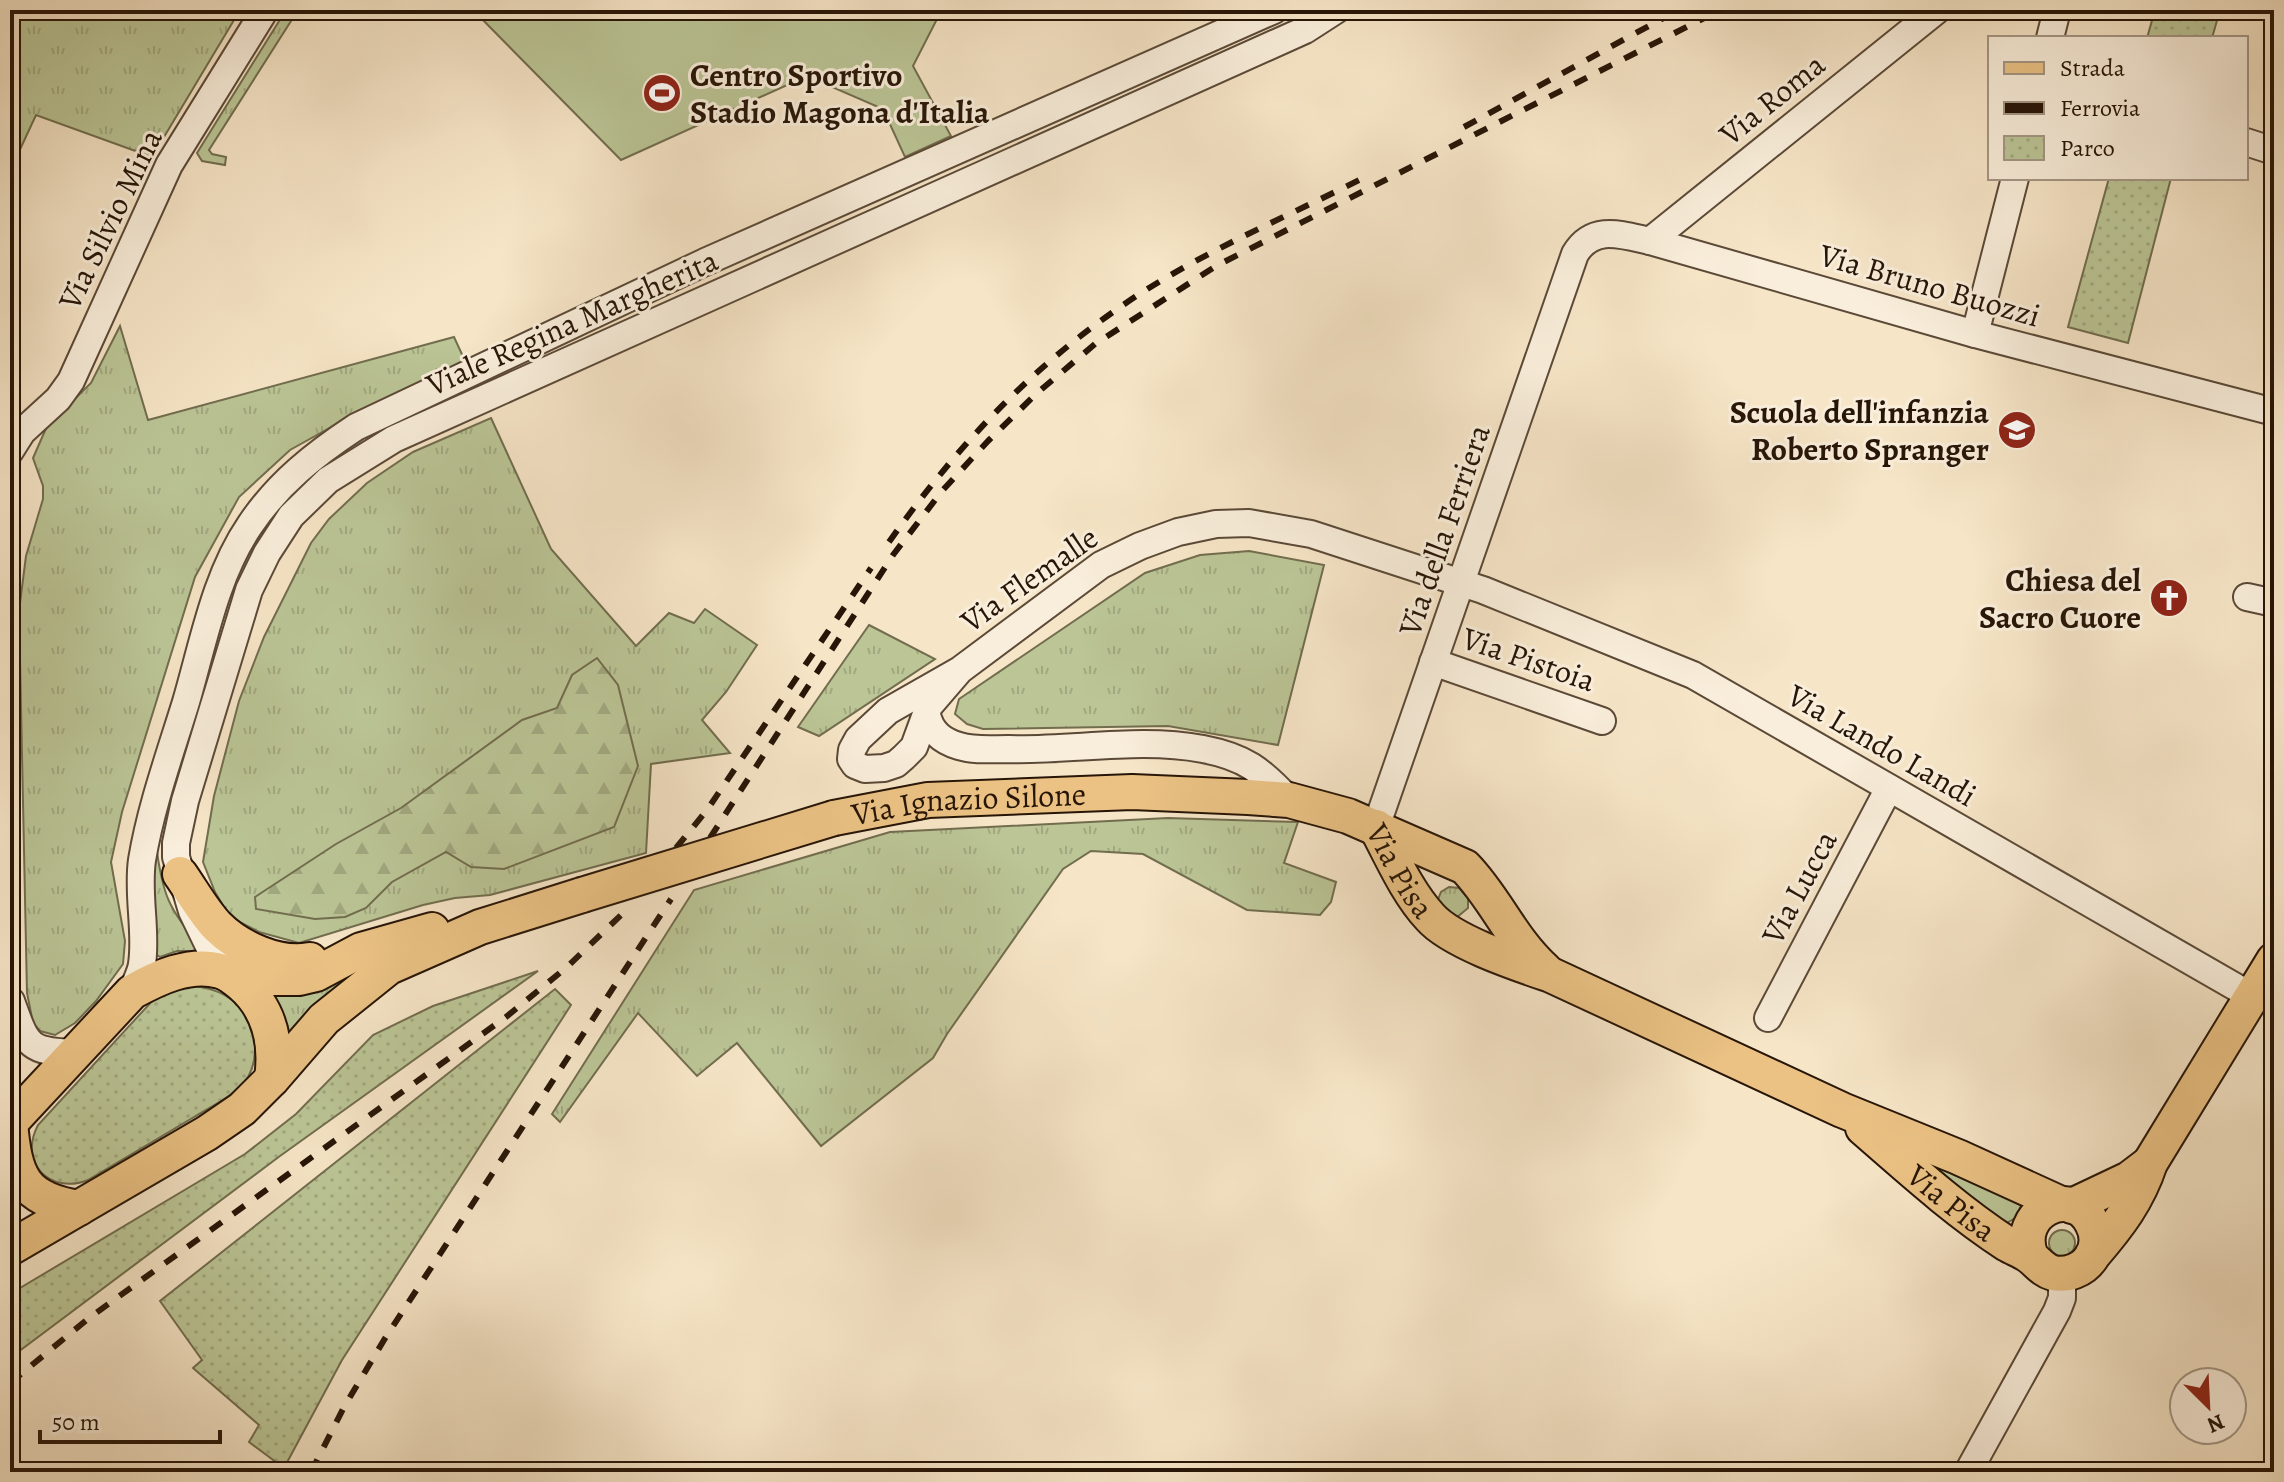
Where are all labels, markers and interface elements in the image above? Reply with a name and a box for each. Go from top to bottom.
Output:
legend [1988,36,2248,180]
street label: Via Roma [1709,43,1834,156]
text: Strada [2060,52,2126,84]
place label: Centro Sportivo Stadio Magona d'Italia [690,53,990,134]
sports icon: Centro Sportivo Stadio Magona d'Italia [641,72,683,114]
text: Ferrovia [2060,92,2141,124]
street label: Via Silvio Mina [47,121,173,318]
text: Parco [2060,132,2115,164]
street label: Via Bruno Buozzi [1814,232,2045,338]
street label: Viale Regina Margherita [418,238,725,407]
place label: Scuola dell'infanzia Roberto Spranger [1730,390,1990,471]
school or university icon: Scuola dell'infanzia Roberto Spranger [1996,409,2038,451]
street label: Via della Ferriera [1387,418,1501,643]
street label: Via Flemalle [951,516,1107,643]
place label: Chiesa del Sacro Cuore [1979,558,2142,639]
church icon: Chiesa del Sacro Cuore [2148,577,2190,619]
street label: Via Pistoia [1456,615,1602,702]
street label: Via Lando Landi [1779,673,1985,817]
street label: Via Ignazio Silone [847,772,1087,836]
street label: Via Pisa [1355,815,1445,928]
street label: Via Lucca [1750,822,1847,953]
street label: Via Pisa [1897,1153,2005,1252]
north arrow [2168,1366,2248,1446]
scale bar [40,1394,220,1444]
text: 50 m [52,1406,100,1438]
text: N [2202,1406,2229,1440]

